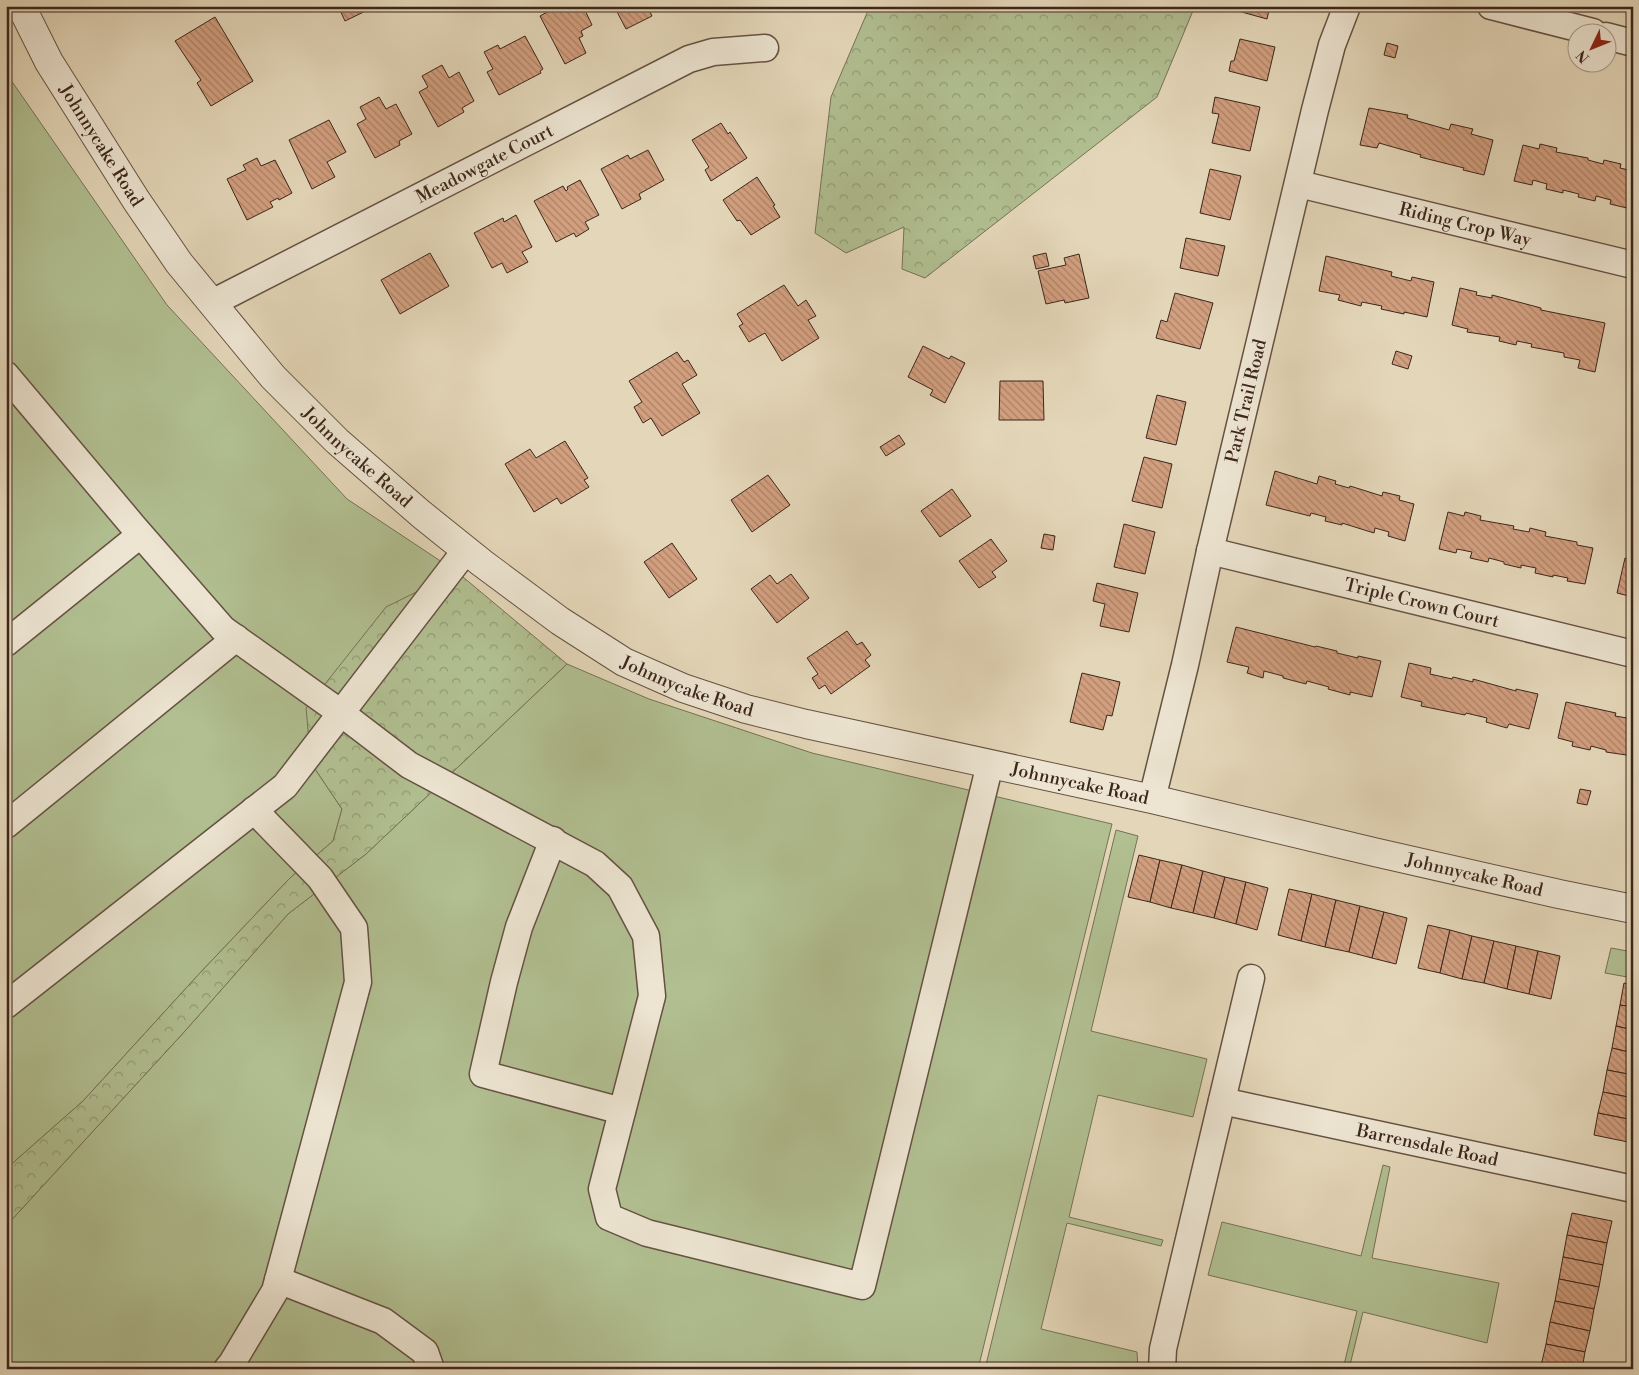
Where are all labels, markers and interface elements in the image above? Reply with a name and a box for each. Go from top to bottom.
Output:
north arrow [1566,22,1616,72]
text: N [1573,46,1594,66]
street label: Johnnycake Road [54,79,149,212]
street label: Meadowgate Court [412,119,558,208]
street label: Riding Crop Way [1397,197,1534,252]
street label: Park Trail Road [1220,336,1272,465]
street label: Johnnycake Road [297,401,417,513]
street label: Triple Crown Court [1342,573,1502,633]
street label: Johnnycake Road [616,650,757,722]
street label: Johnnycake Road [1008,757,1152,810]
street label: Johnnycake Road [1402,848,1546,902]
street label: Barrensdale Road [1353,1118,1501,1172]

